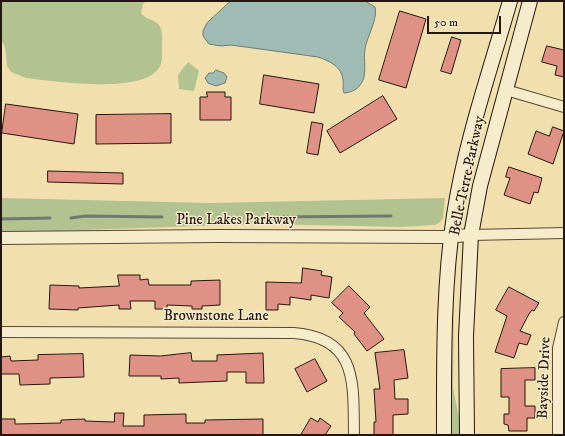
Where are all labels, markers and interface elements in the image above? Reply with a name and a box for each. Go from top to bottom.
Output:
scale bar [429,8,503,34]
text: 50 m [434,15,458,30]
street label: Belle Terre Parkway [447,115,489,237]
street label: Pine Lakes Parkway [176,212,296,230]
street label: Brownstone Lane [163,308,269,326]
street label: Bayside Drive [535,337,555,419]

